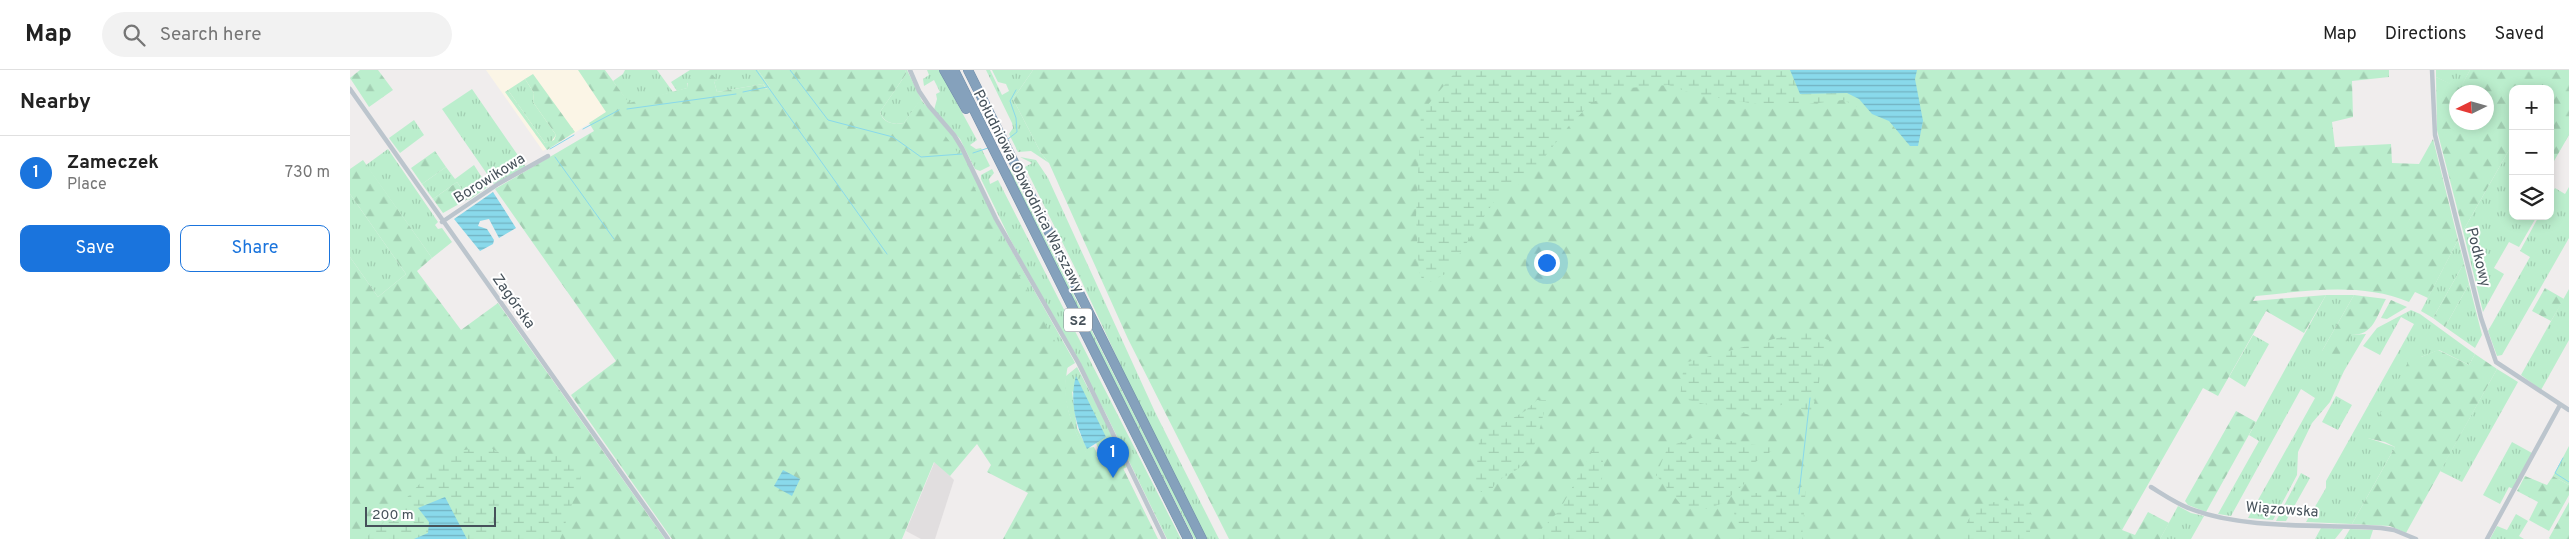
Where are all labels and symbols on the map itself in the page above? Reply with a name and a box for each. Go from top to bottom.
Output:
north arrow [2449,85,2494,130]
street label: Południowa Obwodnica Warszawy [968,87,1087,297]
street label: Borowikowa [451,150,529,209]
street label: Podkowy [2461,226,2494,289]
your location [1534,250,1560,276]
street label: Zagórska [487,271,539,333]
road number: S2 [1064,308,1092,332]
pin: 1 [1097,437,1129,478]
street label: Wiązowska [2245,498,2319,523]
scale bar [365,504,496,527]

